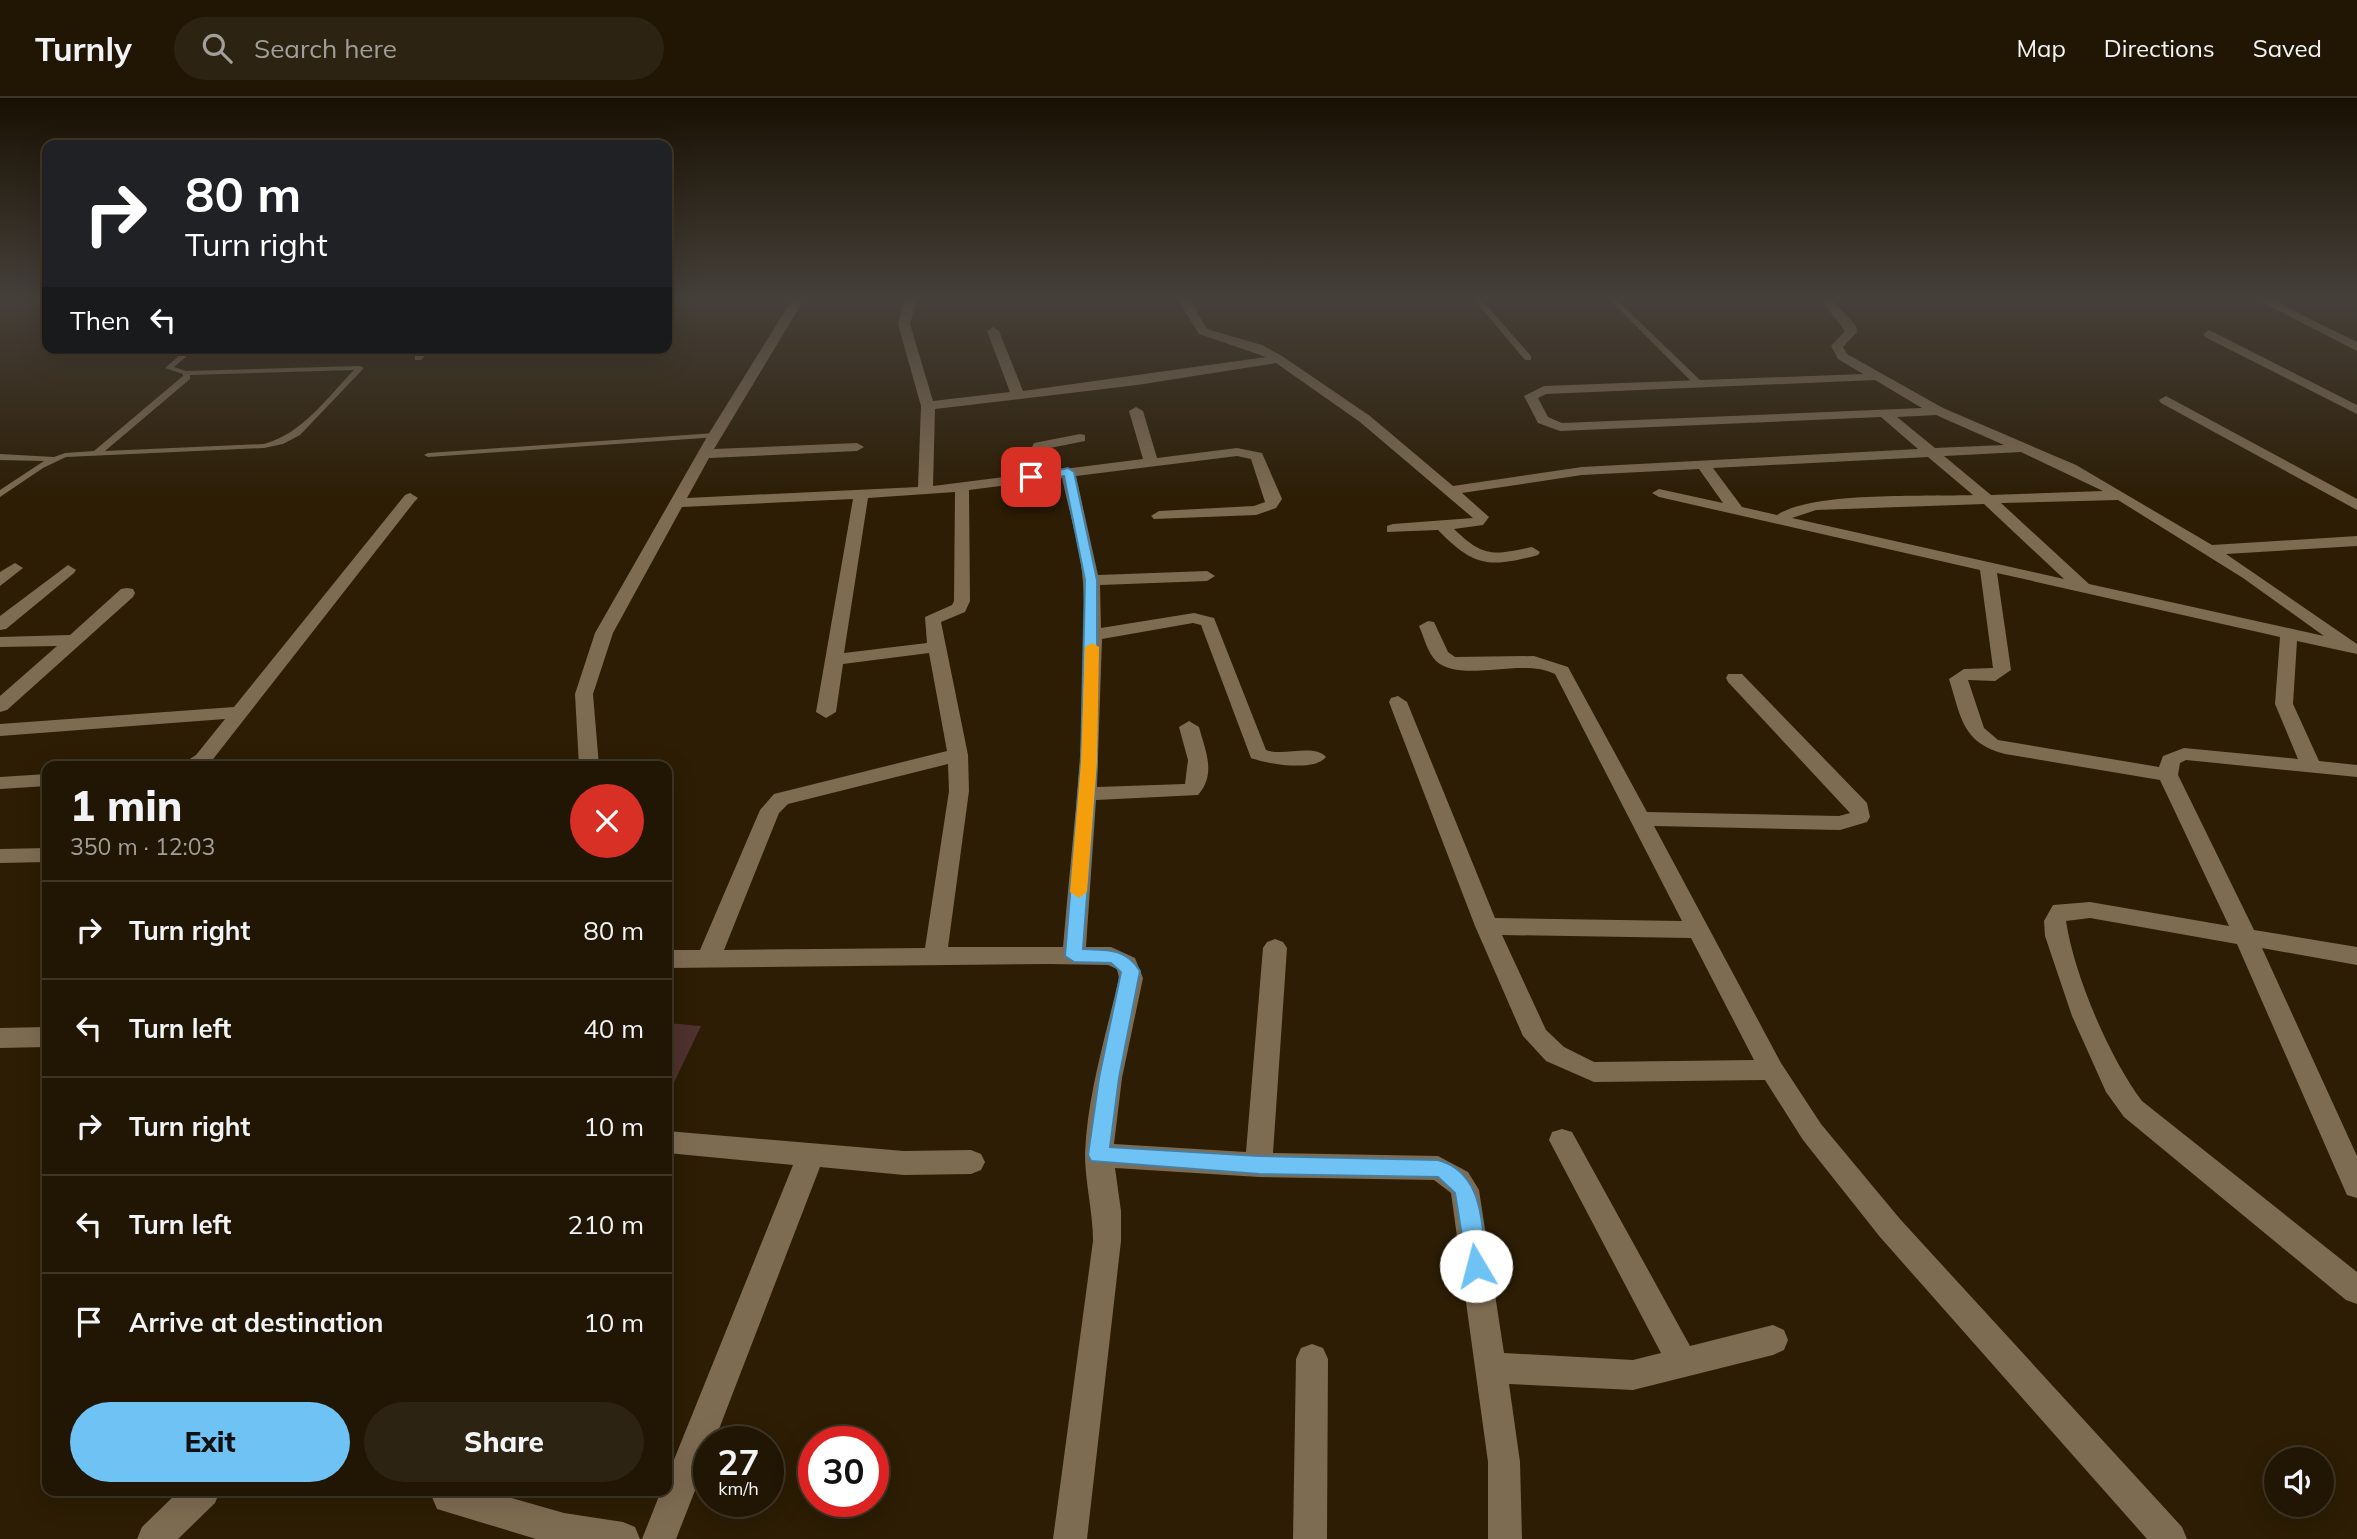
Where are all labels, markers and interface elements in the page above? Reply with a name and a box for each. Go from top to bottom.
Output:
search box [174,17,664,80]
text: Turnly [35,28,132,69]
icon: search [198,29,236,67]
text: Search here [254,32,397,65]
text: Map [2016,33,2066,63]
text: Directions [2104,33,2215,63]
text: Saved [2253,33,2322,63]
text: 80 m [185,163,301,224]
icon: right [70,168,161,259]
text: Turn right [185,224,328,264]
icon: left [144,301,182,339]
text: Then [70,304,130,337]
pin [1001,447,1061,507]
icon: arrive [1012,458,1050,496]
text: 1 min [70,779,183,832]
button: close [570,784,644,858]
text: 350 m · 12:03 [70,832,215,861]
icon: right [70,911,108,949]
text: Turn right [129,914,250,947]
text: 80 m [583,914,644,947]
icon: left [70,1009,108,1047]
text: Turn left [129,1012,231,1045]
text: 40 m [583,1012,644,1045]
icon: right [70,1107,108,1145]
text: Turn right [129,1110,250,1143]
text: 10 m [583,1110,644,1143]
icon: left [70,1205,108,1243]
text: Turn left [129,1208,231,1241]
text: 210 m [568,1208,644,1241]
position arrow [1439,1229,1513,1303]
icon: arrive [70,1303,108,1341]
text: Arrive at destination [129,1306,384,1339]
text: 10 m [583,1306,644,1339]
button: Exit [70,1402,350,1482]
button: Share [364,1402,644,1482]
speed limit sign: 30 [798,1426,889,1517]
text: 27 [717,1440,760,1484]
map controls [2264,1447,2334,1517]
button: sound [2264,1447,2334,1517]
text: km/h [718,1477,759,1500]

